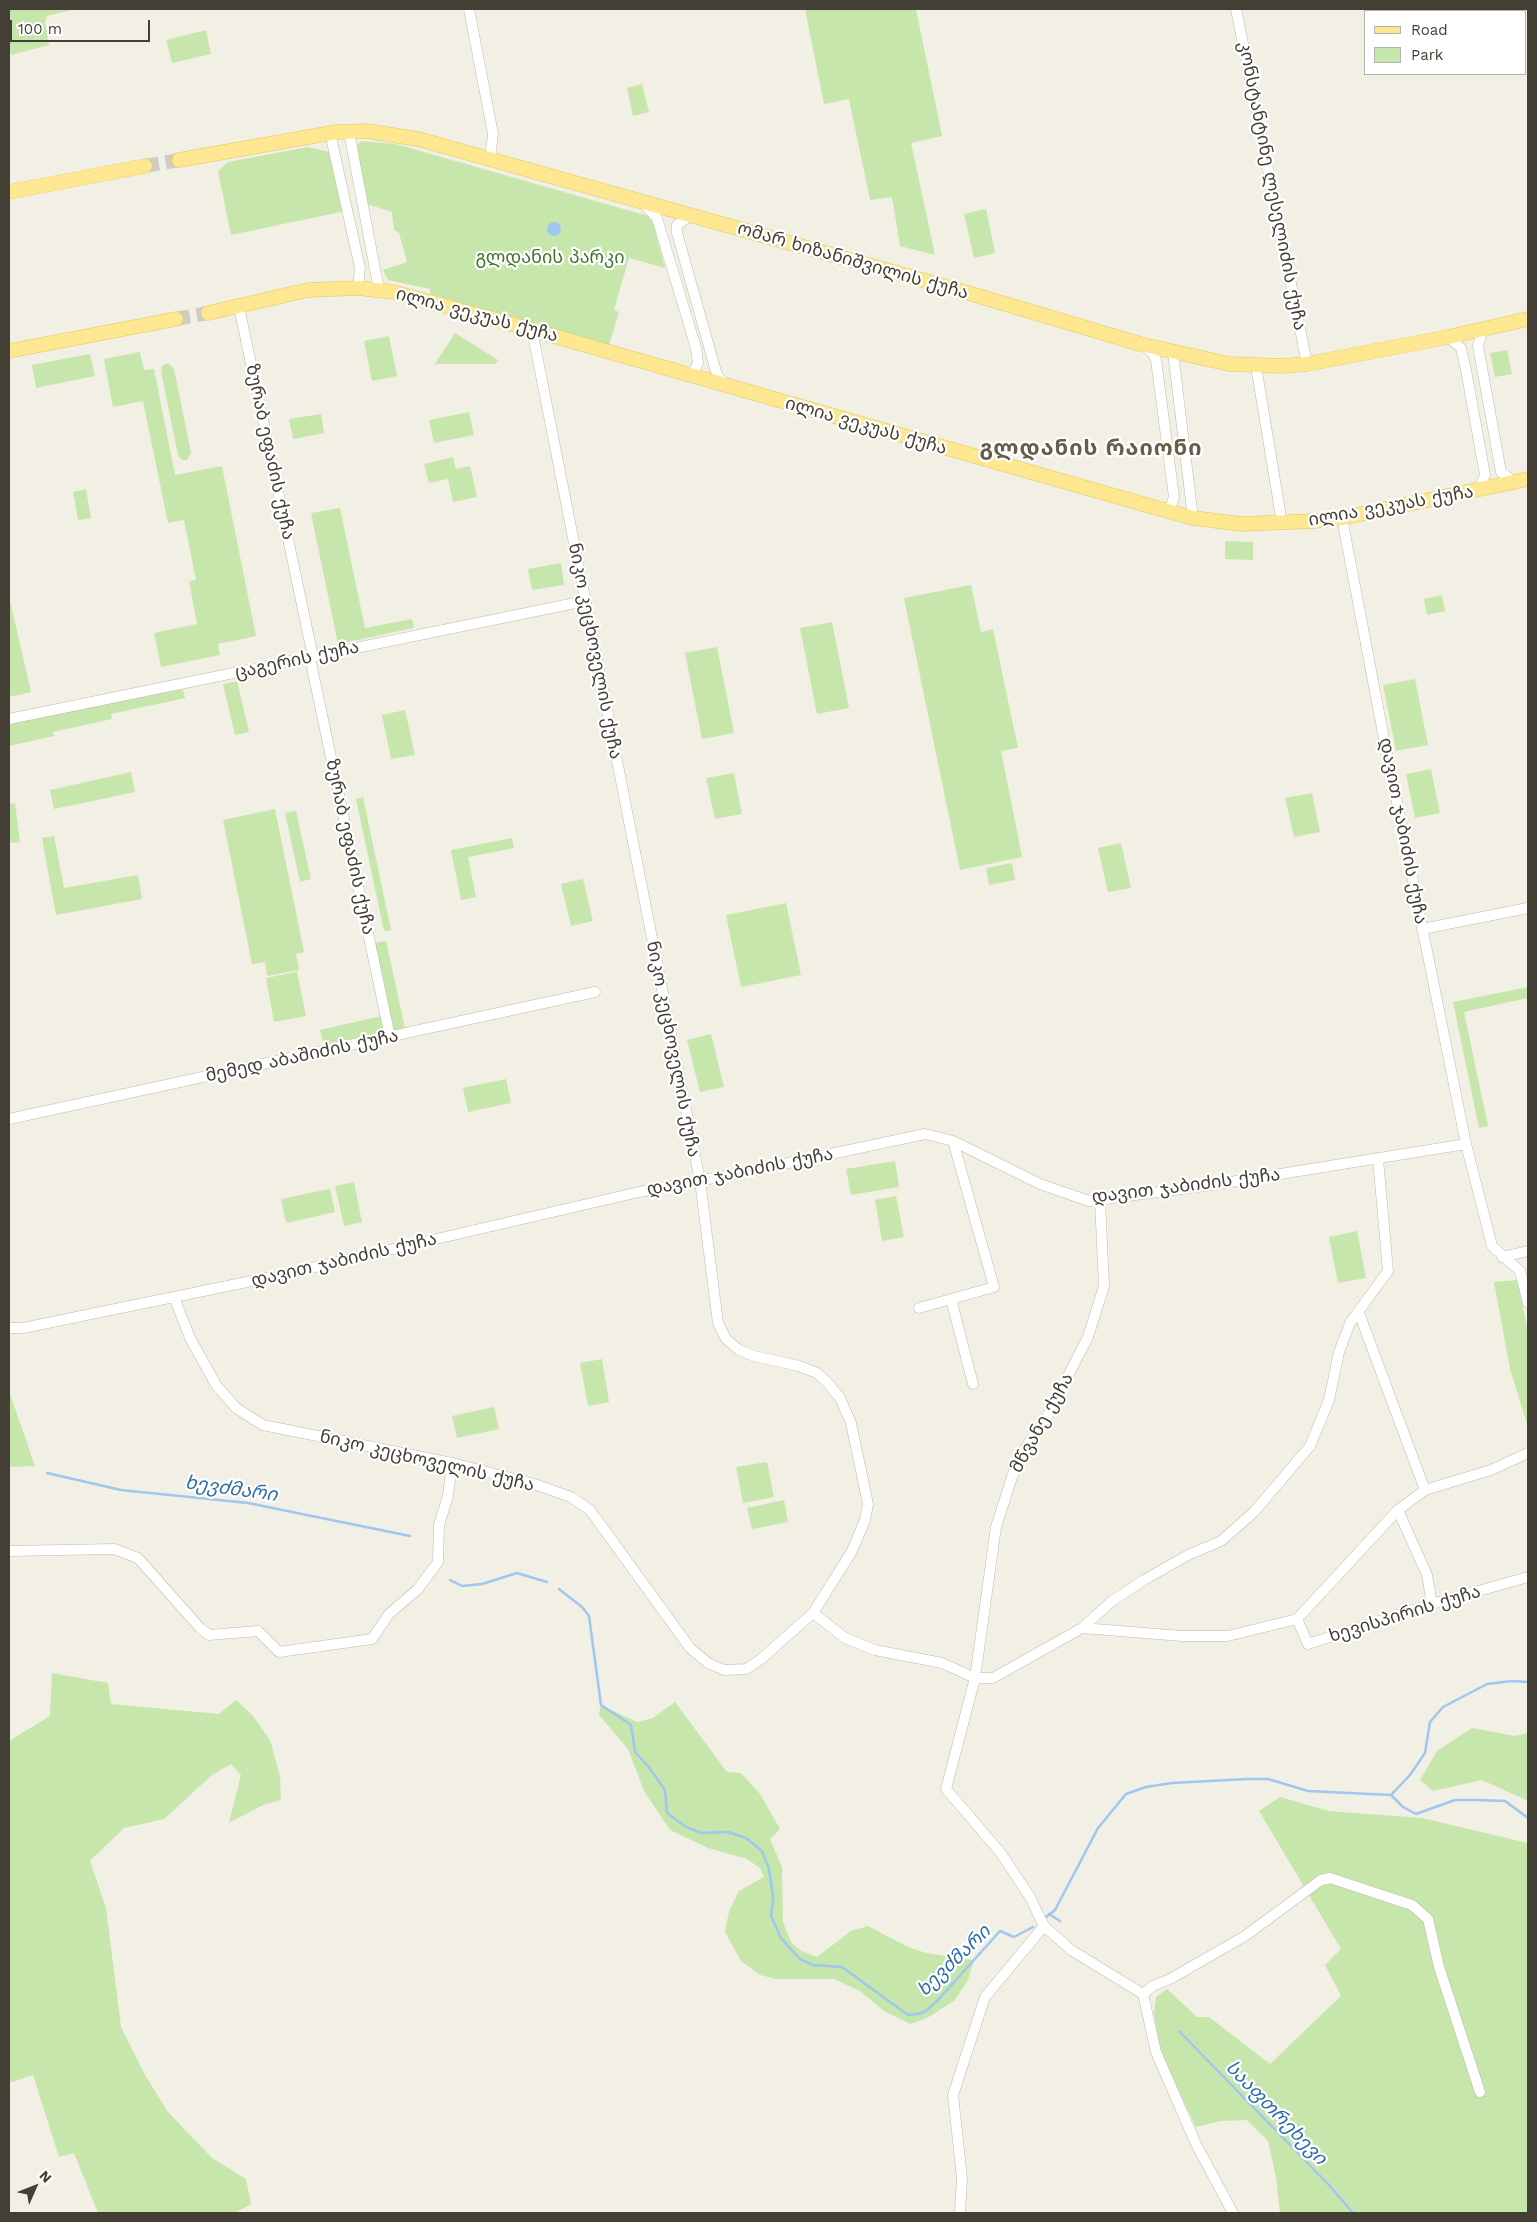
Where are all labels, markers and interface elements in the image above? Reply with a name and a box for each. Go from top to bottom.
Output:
scale bar [12,10,152,42]
legend [1364,10,1527,75]
text: 100 m [18,20,62,38]
text: Road [1411,21,1448,39]
street label: კონსტანტინე ლესელიძის ქუჩა [1233,40,1311,332]
text: Park [1411,46,1443,64]
street label: ომარ ხიზანიშვილის ქუჩა [735,218,971,304]
park label: გლდანის პარკი [476,247,624,269]
street label: ილია ვეკუას ქუჩა [393,283,561,347]
street label: ზურაბ ეფაძის ქუჩა [241,362,299,542]
street label: ილია ვეკუას ქუჩა [783,393,949,459]
district label: გლდანის რაიონი [978,436,1204,462]
street label: ილია ვეკუას ქუჩა [1307,481,1475,531]
street label: ნიკო კეცხოველის ქუჩა [563,541,627,761]
street label: ცაგერის ქუჩა [233,636,361,684]
street label: დავით ჯაბიძის ქუჩა [1374,736,1432,926]
street label: ზურაბ ეფაძის ქუჩა [321,757,379,937]
street label: ნიკო კეცხოველის ქუჩა [641,939,705,1159]
street label: მემედ აბაშიძის ქუჩა [204,1025,400,1087]
street label: დავით ჯაბიძის ქუჩა [645,1143,835,1201]
street label: დავით ჯაბიძის ქუჩა [1091,1164,1281,1208]
street label: დავით ჯაბიძის ქუჩა [249,1228,439,1292]
street label: მწვანე ქუჩა [1006,1369,1078,1477]
street label: ნიკო კეცხოველის ქუჩა [318,1426,536,1496]
water label: ხევძმარი [183,1471,279,1507]
street label: ხევისპირის ქუჩა [1327,1581,1483,1647]
water label: ხევძმარი [913,1921,995,2001]
water label: სააფთრეხევი [1221,2056,1331,2170]
north arrow [10,2162,60,2212]
text: N [36,2167,55,2186]

